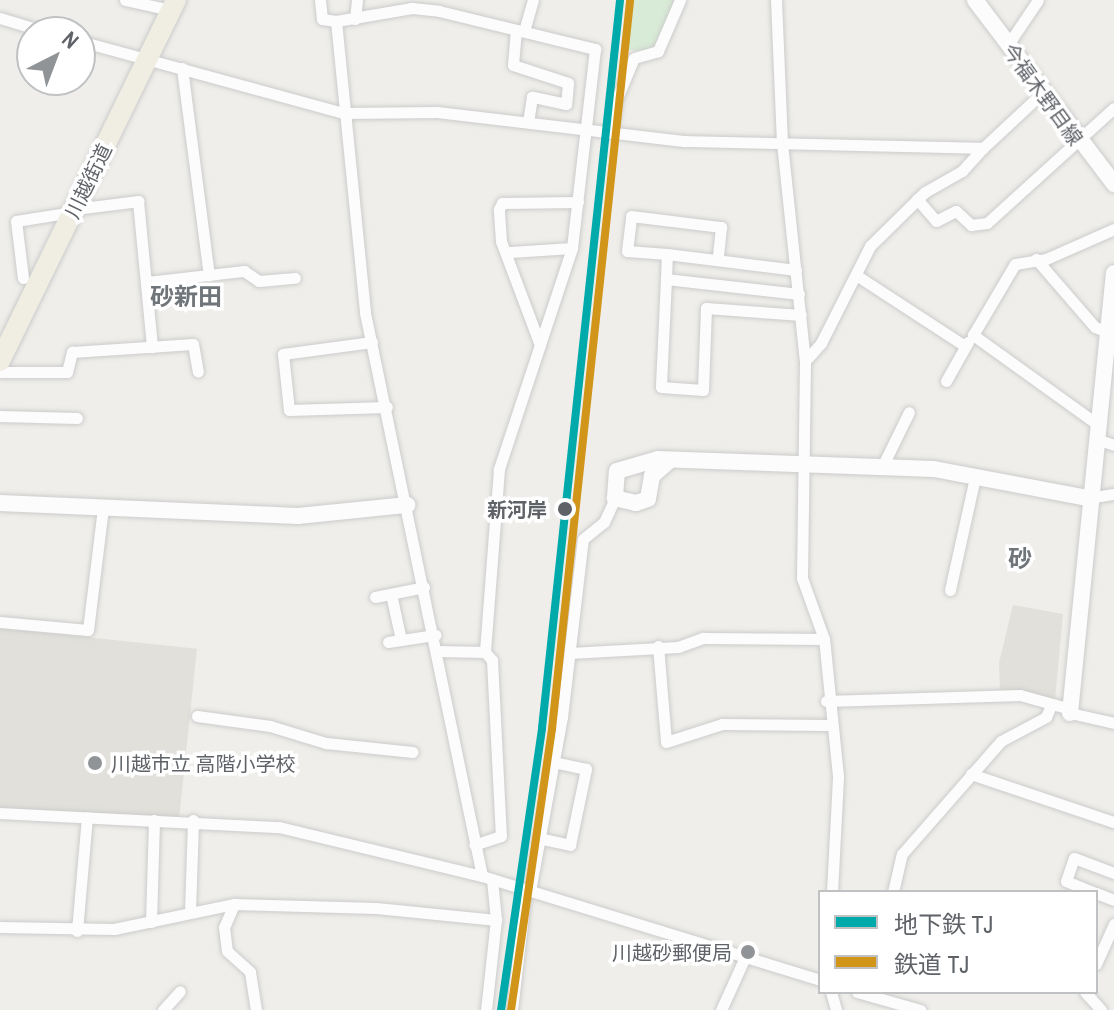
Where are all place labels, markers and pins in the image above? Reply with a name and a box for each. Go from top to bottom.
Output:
place label: 新河岸 [487,497,547,521]
marker: 新河岸 [554,498,576,520]
place label: 川越市立 高階小学校 [111,751,296,775]
marker: 川越市立 高階小学校 [86,754,104,772]
place label: 川越砂郵便局 [612,940,732,964]
marker: 川越砂郵便局 [739,943,757,961]

